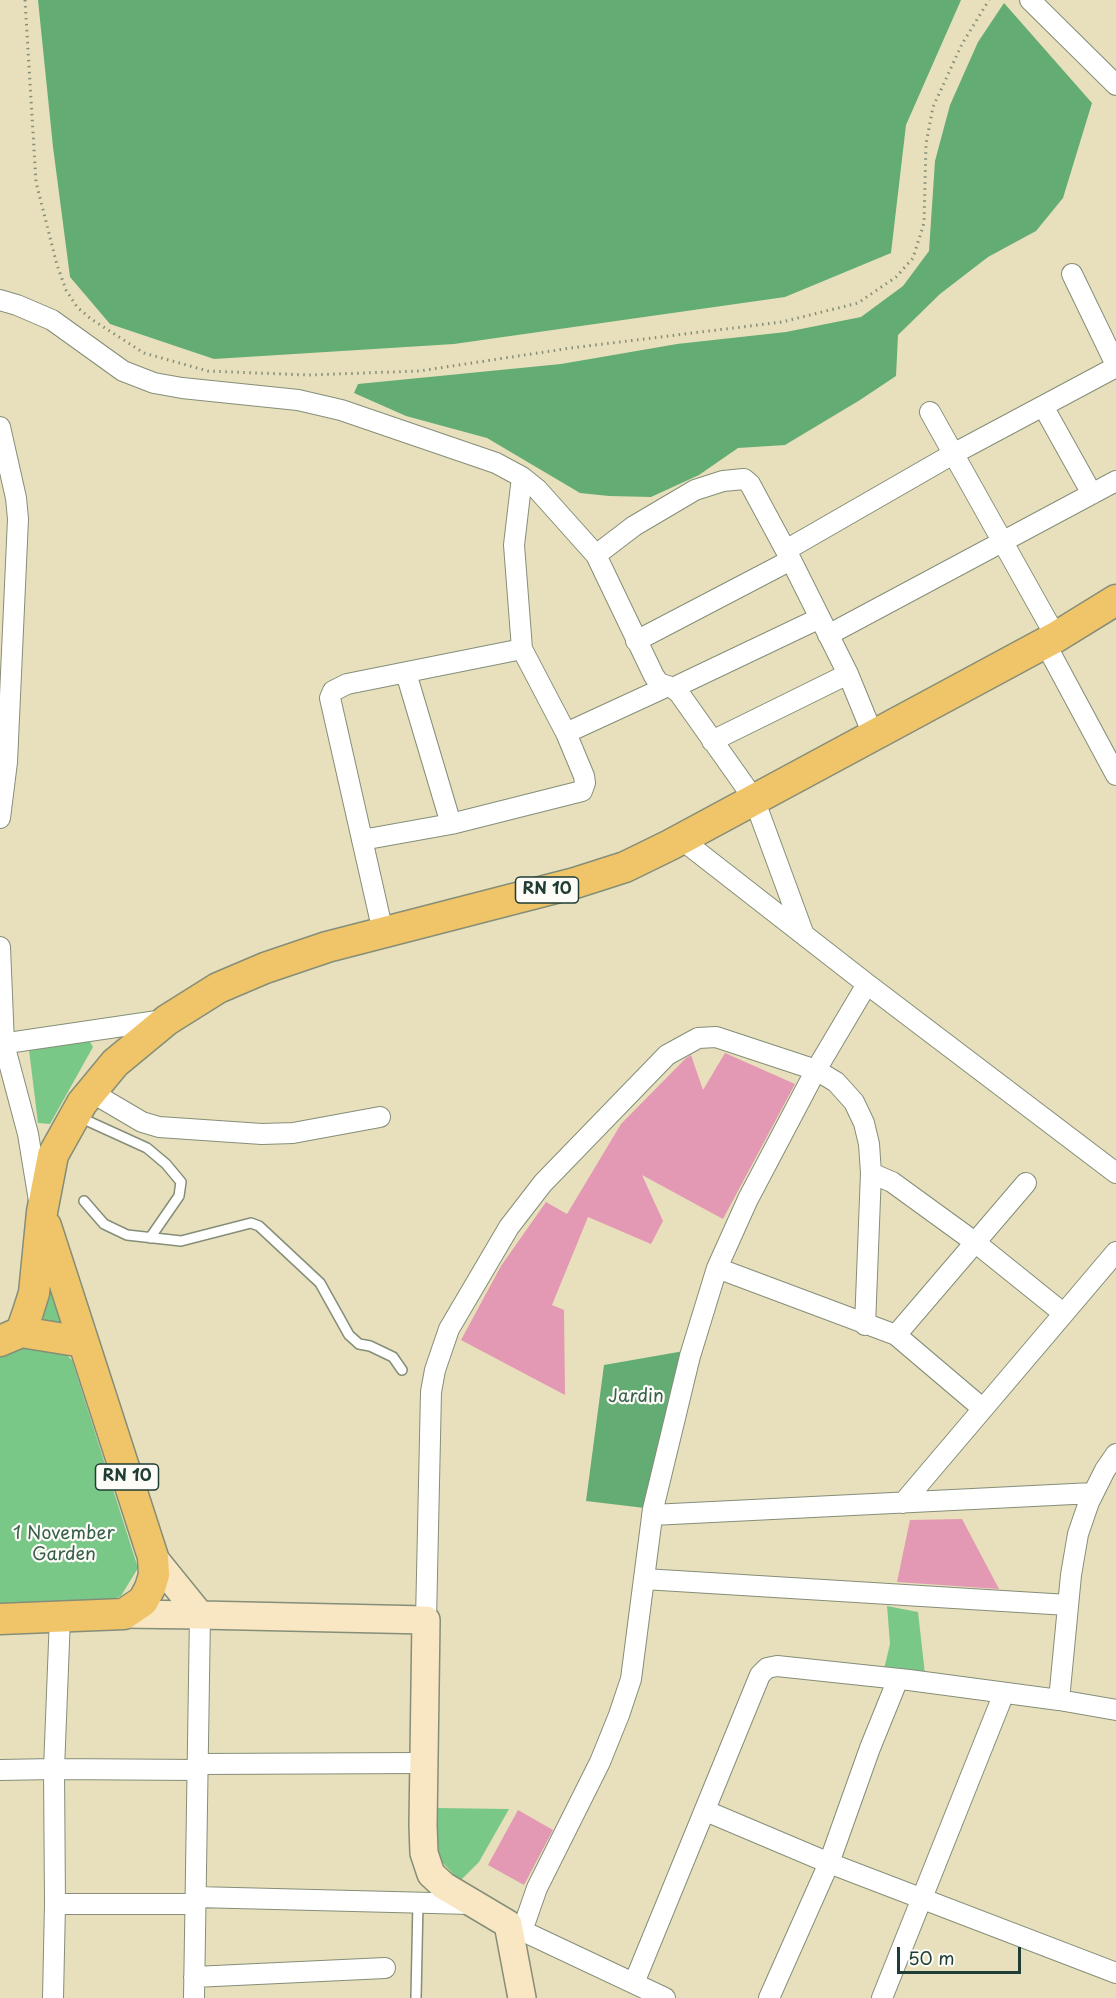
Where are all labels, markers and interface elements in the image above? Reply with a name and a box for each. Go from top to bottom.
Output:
road number: RN 10 [516,877,578,903]
park label: Jardin [608,1386,664,1408]
road number: RN 10 [96,1464,158,1490]
park label: 1 November Garden [13,1523,115,1565]
scale bar [900,1935,1024,1973]
text: 50 m [908,1944,955,1971]

